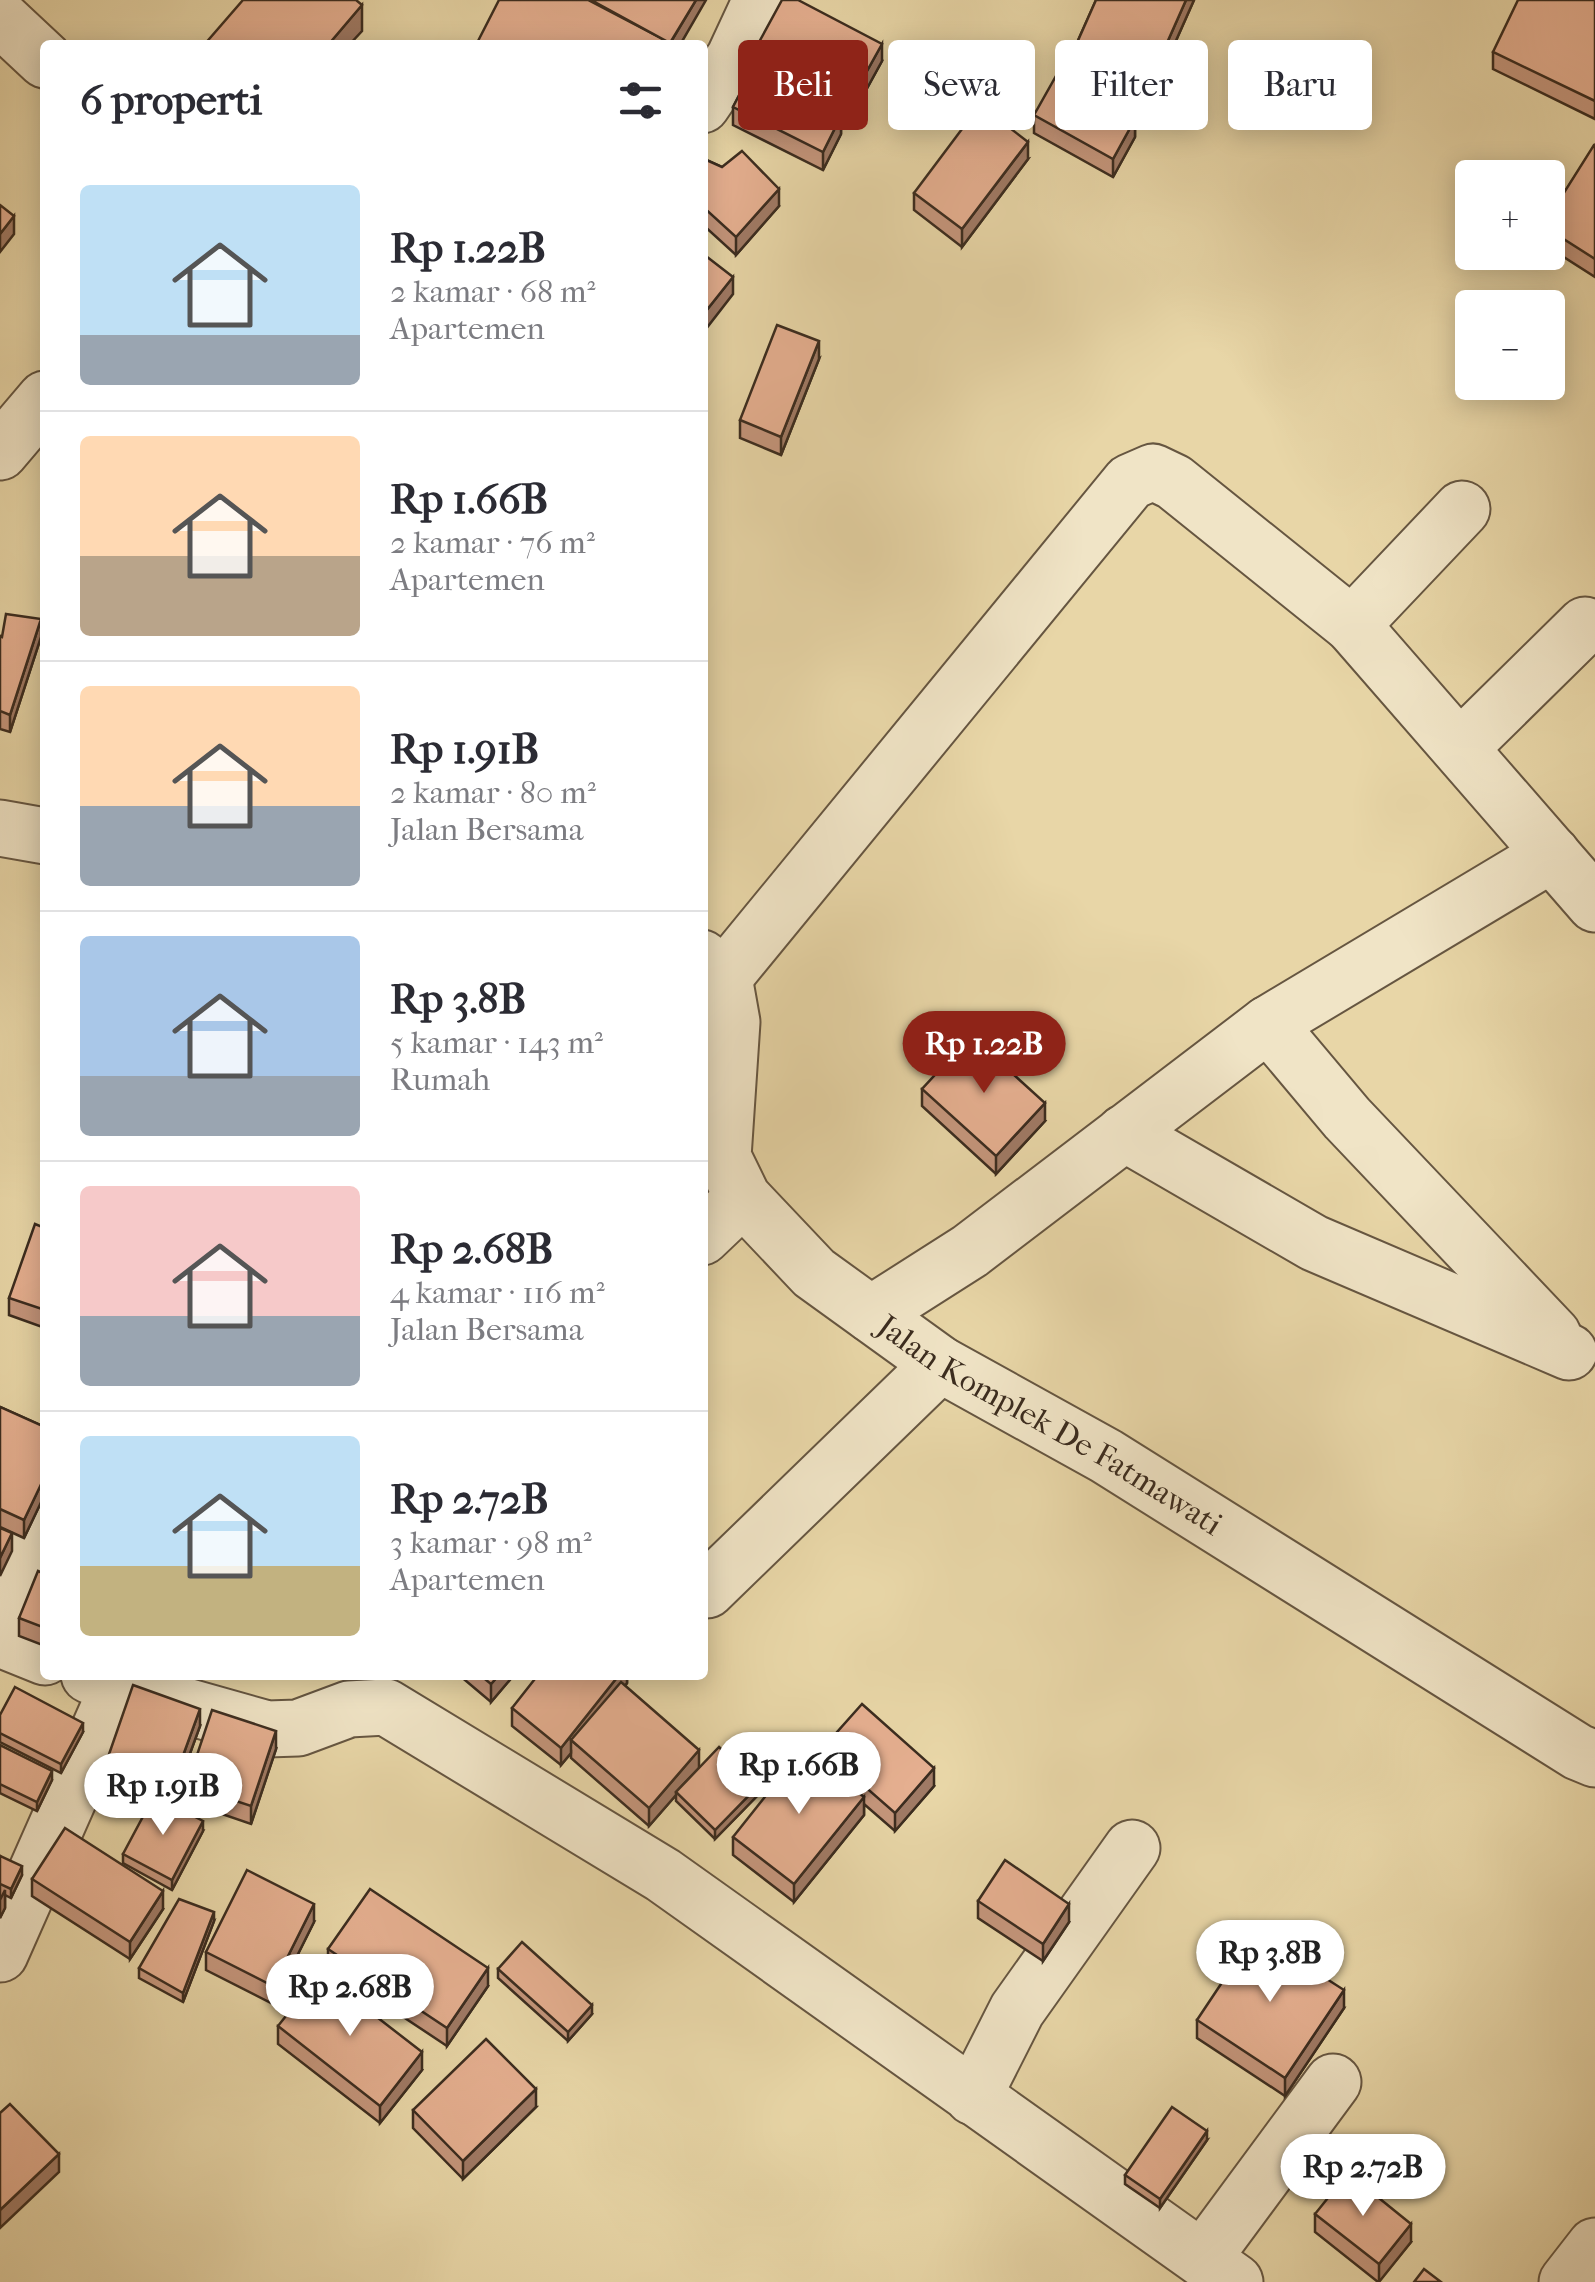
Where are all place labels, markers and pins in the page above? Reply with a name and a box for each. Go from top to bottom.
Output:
pin: Rp 1.22B [881,1011,1087,1096]
pin: Rp 1.66B [696,1732,902,1817]
pin: Rp 1.91B [60,1753,266,1838]
pin: Rp 3.8B [1178,1920,1362,2005]
pin: Rp 2.68B [247,1954,453,2039]
pin: Rp 2.72B [1260,2134,1466,2219]

